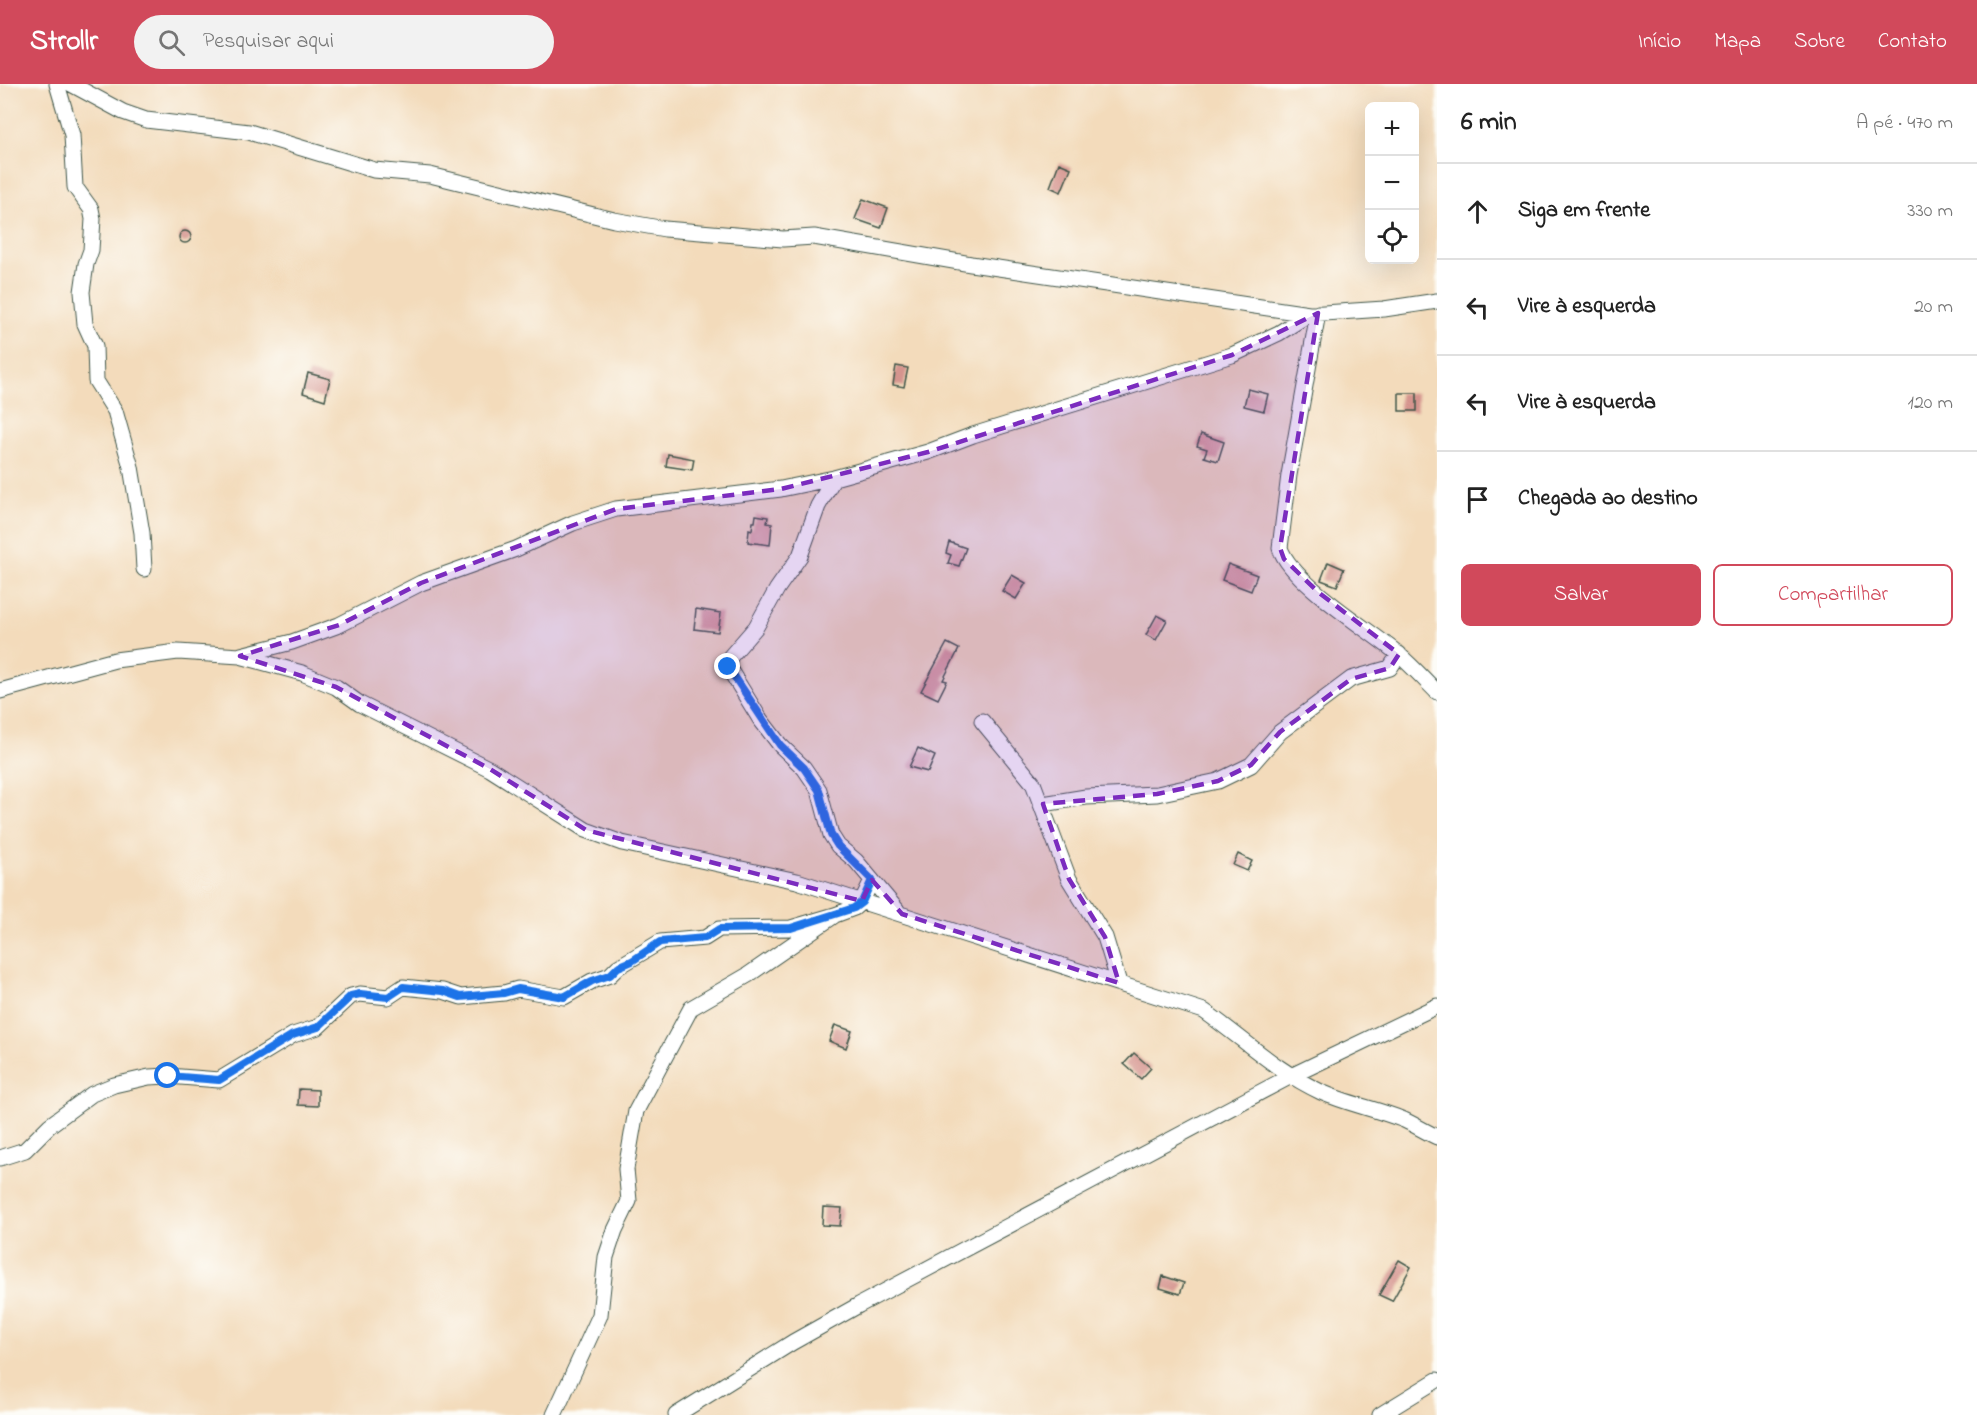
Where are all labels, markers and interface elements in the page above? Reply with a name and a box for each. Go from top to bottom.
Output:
search box [134,15,554,69]
text: Strollr [30,22,98,63]
icon: search [155,26,188,59]
text: Pesquisar aqui [203,26,334,58]
text: Início [1638,27,1681,57]
text: Mapa [1714,27,1761,57]
text: Sobre [1794,27,1845,57]
text: Contato [1878,27,1947,57]
map controls [1365,102,1419,264]
button: + [1365,102,1419,156]
text: 6 min [1461,104,1517,142]
text: A pé · 470 m [1856,109,1953,138]
button: − [1365,156,1419,210]
icon: ahead [1461,195,1494,228]
text: Siga em frente [1518,195,1650,227]
text: 330 m [1907,197,1953,226]
button: locate [1365,210,1419,264]
icon: left [1461,291,1494,324]
text: Vire à esquerda [1518,291,1656,323]
text: 20 m [1914,293,1953,322]
icon: left [1461,387,1494,420]
text: Vire à esquerda [1518,387,1656,419]
text: 120 m [1908,389,1953,418]
icon: arrive [1461,483,1494,516]
text: Chegada ao destino [1518,483,1698,515]
button: Salvar [1461,564,1701,626]
button: Compartilhar [1713,564,1953,626]
route end [714,653,740,679]
route start [154,1062,180,1088]

